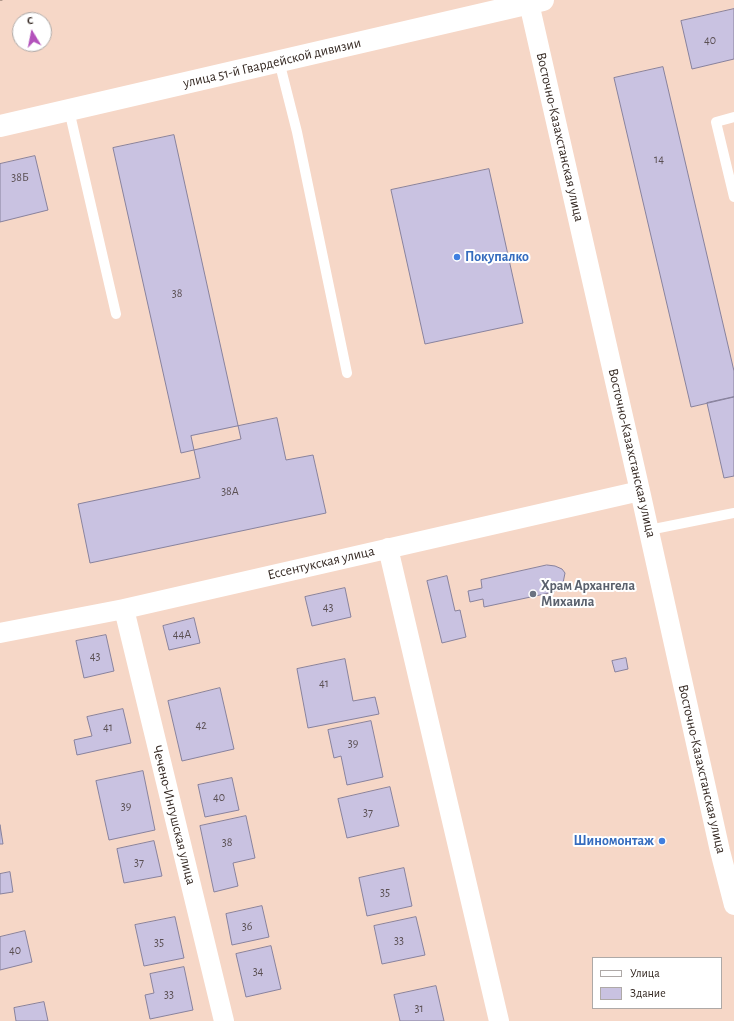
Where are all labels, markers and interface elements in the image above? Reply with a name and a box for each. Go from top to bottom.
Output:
north arrow [12,12,52,52]
text: С [26,15,34,27]
house number: 40 [704,33,716,47]
street label: улица 51-й Гвардейской дивизии [181,34,363,92]
street label: Восточно-Казахстанская улица [532,51,588,223]
house number: 14 [654,152,664,166]
house number: 38Б [11,170,29,184]
place label: Покупалко [465,249,529,265]
marker: Покупалко [452,252,462,262]
house number: 38 [172,286,182,300]
street label: Восточно-Казахстанская улица [604,367,660,539]
house number: 38А [221,484,239,498]
street label: Ессентукская улица [266,543,376,583]
place label: Храм Архангела Михаила [541,578,635,610]
marker: Храм Архангела Михаила [528,589,538,599]
house number: 43 [323,600,333,614]
house number: 44А [173,627,191,641]
house number: 43 [90,649,100,663]
house number: 41 [319,676,329,690]
street label: Восточно-Казахстанская улица [674,683,730,855]
house number: 42 [195,718,207,732]
house number: 41 [103,720,113,734]
house number: 39 [348,736,358,750]
street label: Чечено-Ингушская улица [149,743,199,887]
house number: 40 [213,790,225,804]
house number: 39 [121,799,131,813]
house number: 37 [363,805,373,819]
place label: Шиномонтаж [573,833,654,849]
house number: 38 [222,835,232,849]
marker: Шиномонтаж [657,836,667,846]
house number: 37 [134,855,144,869]
house number: 35 [380,885,390,899]
house number: 36 [242,919,252,933]
house number: 33 [394,933,404,947]
house number: 35 [154,935,164,949]
house number: 40 [9,943,21,957]
legend [592,957,722,1009]
house number: 34 [253,964,263,978]
text: Улица [630,967,660,979]
house number: 33 [164,987,174,1001]
text: Здание [630,987,666,999]
house number: 31 [414,1001,424,1015]

